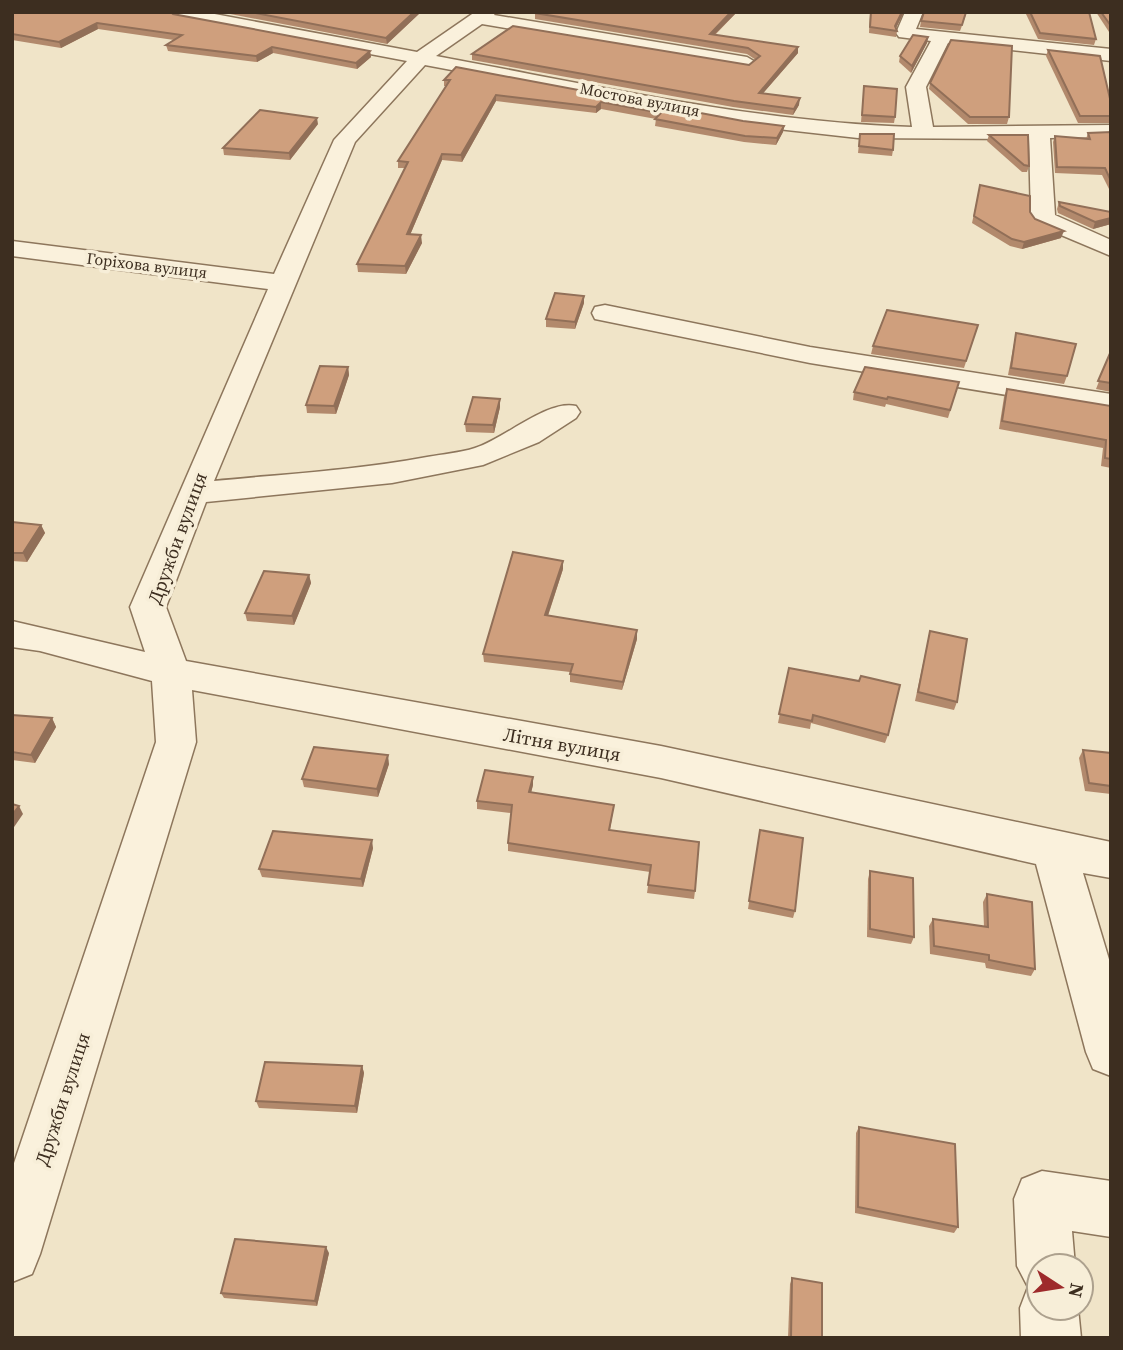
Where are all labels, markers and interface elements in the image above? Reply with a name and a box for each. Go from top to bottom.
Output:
street label: Мостова вулиця [578,77,702,121]
street label: Горіхова вулиця [85,247,209,283]
street label: Дружби вулиця [141,468,213,608]
street label: Літня вулиця [501,721,623,767]
street label: Дружби вулиця [28,1029,96,1169]
north arrow [1025,1252,1095,1322]
text: N [1062,1281,1091,1300]

